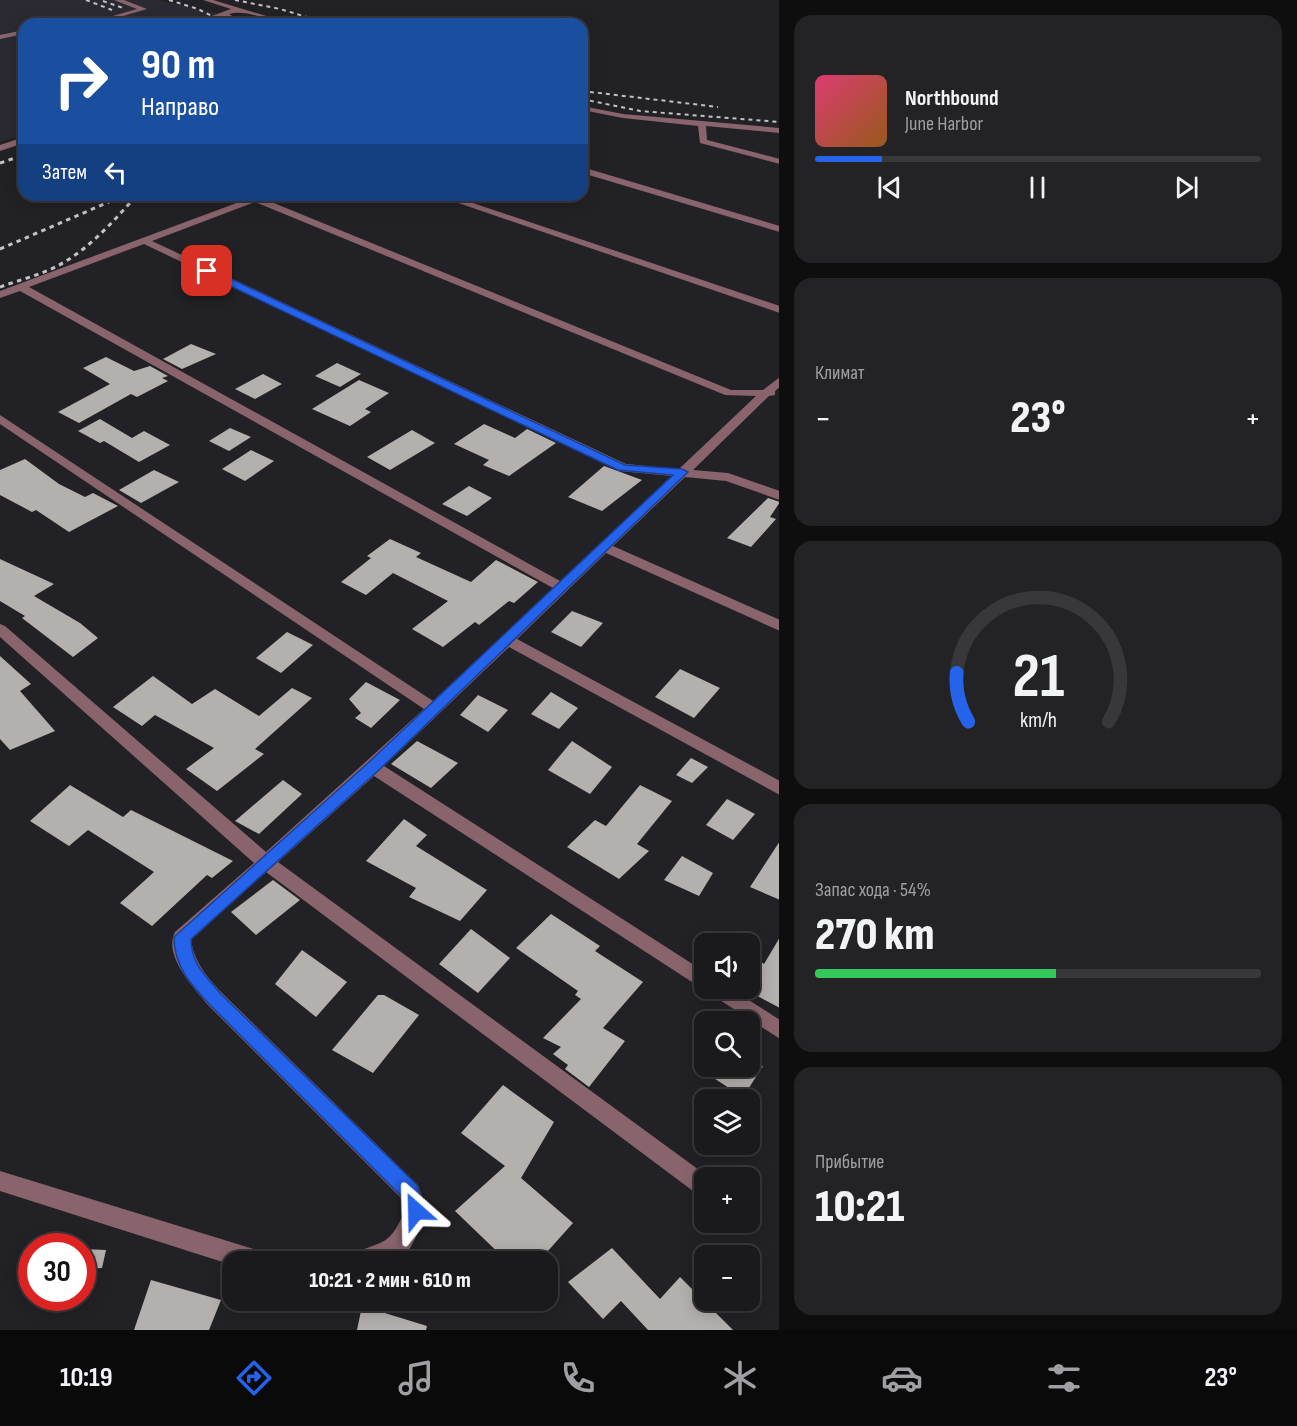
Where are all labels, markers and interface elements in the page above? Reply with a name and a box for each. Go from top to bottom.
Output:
text: 90 m [141,40,215,91]
icon: right [42,42,120,120]
text: Northbound [905,85,999,112]
text: Направо [141,91,219,123]
text: June Harbor [905,112,983,136]
icon: left [99,156,132,189]
text: Затем [42,159,87,186]
icon: previous [873,171,906,204]
icon: pause [1021,171,1054,204]
icon: next [1170,171,1203,204]
pin [181,245,232,296]
icon: arrive [190,254,223,287]
text: Климат [815,361,865,385]
text: 23° [1010,391,1066,446]
text: − [815,399,831,439]
text: + [1245,399,1261,439]
text: 21 [1012,640,1064,715]
text: km/h [1019,708,1057,733]
text: Запас хода · 54% [815,878,931,902]
text: 270 km [815,908,934,963]
map controls [694,933,760,1311]
button: sound [694,933,760,999]
button: search [694,1011,760,1077]
button: layers [694,1089,760,1155]
text: Прибытие [815,1150,884,1174]
button: + [694,1167,760,1233]
position arrow [384,1179,448,1243]
text: 10:21 [815,1180,904,1235]
speed limit sign: 30 [18,1233,96,1311]
button: − [694,1245,760,1311]
text: 10:21 · 2 мин · 610 m [309,1267,471,1294]
icon: directions [233,1357,275,1399]
icon: music [395,1357,437,1399]
icon: phone [557,1357,599,1399]
icon: climate [719,1357,761,1399]
icon: car [881,1357,923,1399]
icon: filters [1043,1357,1085,1399]
text: 10:19 [60,1362,113,1394]
text: 23° [1205,1362,1237,1394]

